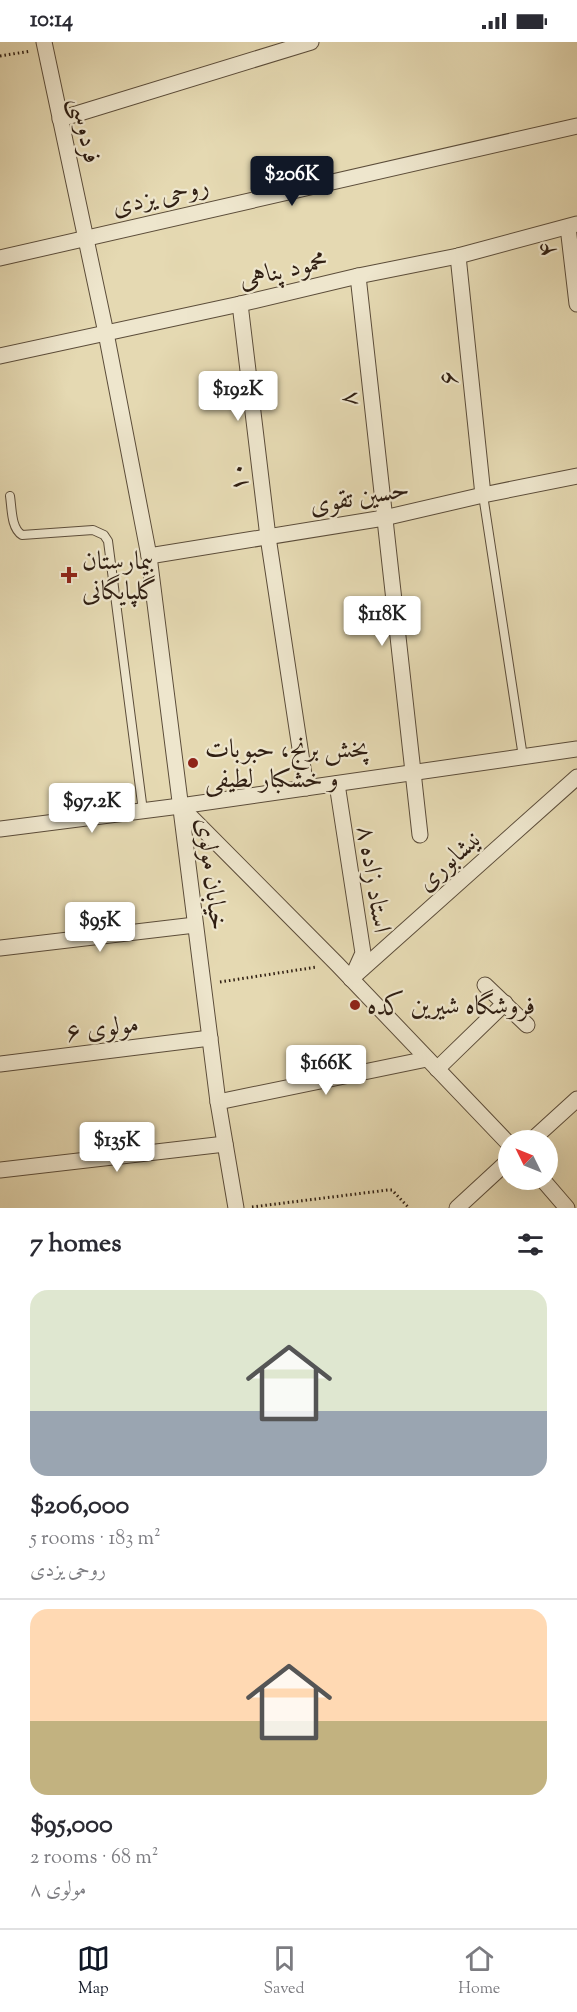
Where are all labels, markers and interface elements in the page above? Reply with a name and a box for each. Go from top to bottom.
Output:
text: 10:14 [30,5,73,37]
street label: فردوسی [60,94,110,167]
pin: $206K [250,156,334,207]
text: $206K [264,161,320,190]
street label: روحی یزدی [108,168,213,227]
street label: ۴ [529,240,568,260]
street label: محمود پناهی [236,243,332,300]
street label: ۶ [430,368,469,387]
pin: $192K [196,371,280,422]
text: $192K [213,376,263,405]
street label: ۸ [330,389,369,408]
street label: ۱۰ [219,459,260,494]
street label: حسین تقوی [307,471,412,525]
place label: بیمارستان گلپایگانی [82,544,157,611]
marker: بیمارستان گلپایگانی [60,566,78,584]
pin: $118K [340,596,424,647]
text: $118K [358,601,406,630]
place label: پخش برنج، حبوبات و خشکبار لطیفی [205,732,370,799]
marker: پخش برنج، حبوبات و خشکبار لطیفی [186,756,200,770]
pin: $97.2K [43,783,141,834]
text: $97.2K [63,788,121,817]
street label: خیابان مولوی [185,816,236,933]
street label: استاد زاده ۸ [346,823,399,936]
street label: نیشابوری [409,823,490,901]
pin: $95K [64,902,136,953]
text: $95K [79,907,121,936]
place label: فروشگاه شیرین کده [367,989,535,1026]
marker: فروشگاه شیرین کده [348,998,362,1012]
street label: مولوی ۶ [64,1007,141,1052]
pin: $166K [284,1045,368,1096]
text: $166K [300,1050,352,1079]
pin: $135K [75,1122,159,1173]
text: $135K [94,1127,140,1156]
north arrow [498,1130,558,1190]
map controls [498,1130,558,1190]
text: 7 homes [30,1226,121,1263]
icon: filters [514,1228,547,1261]
icon: home [235,1329,343,1437]
text: $206,000 [30,1488,129,1525]
text: 5 rooms · 183 m² [30,1525,161,1554]
text: روحی یزدی [30,1557,106,1586]
icon: home [235,1648,343,1756]
text: $95,000 [30,1807,113,1844]
text: 2 rooms · 68 m² [30,1844,158,1873]
text: مولوی ۸ [30,1876,86,1905]
tab: Map [77,1942,110,2001]
tab: Saved [263,1942,305,2001]
tab: Home [458,1942,500,2001]

